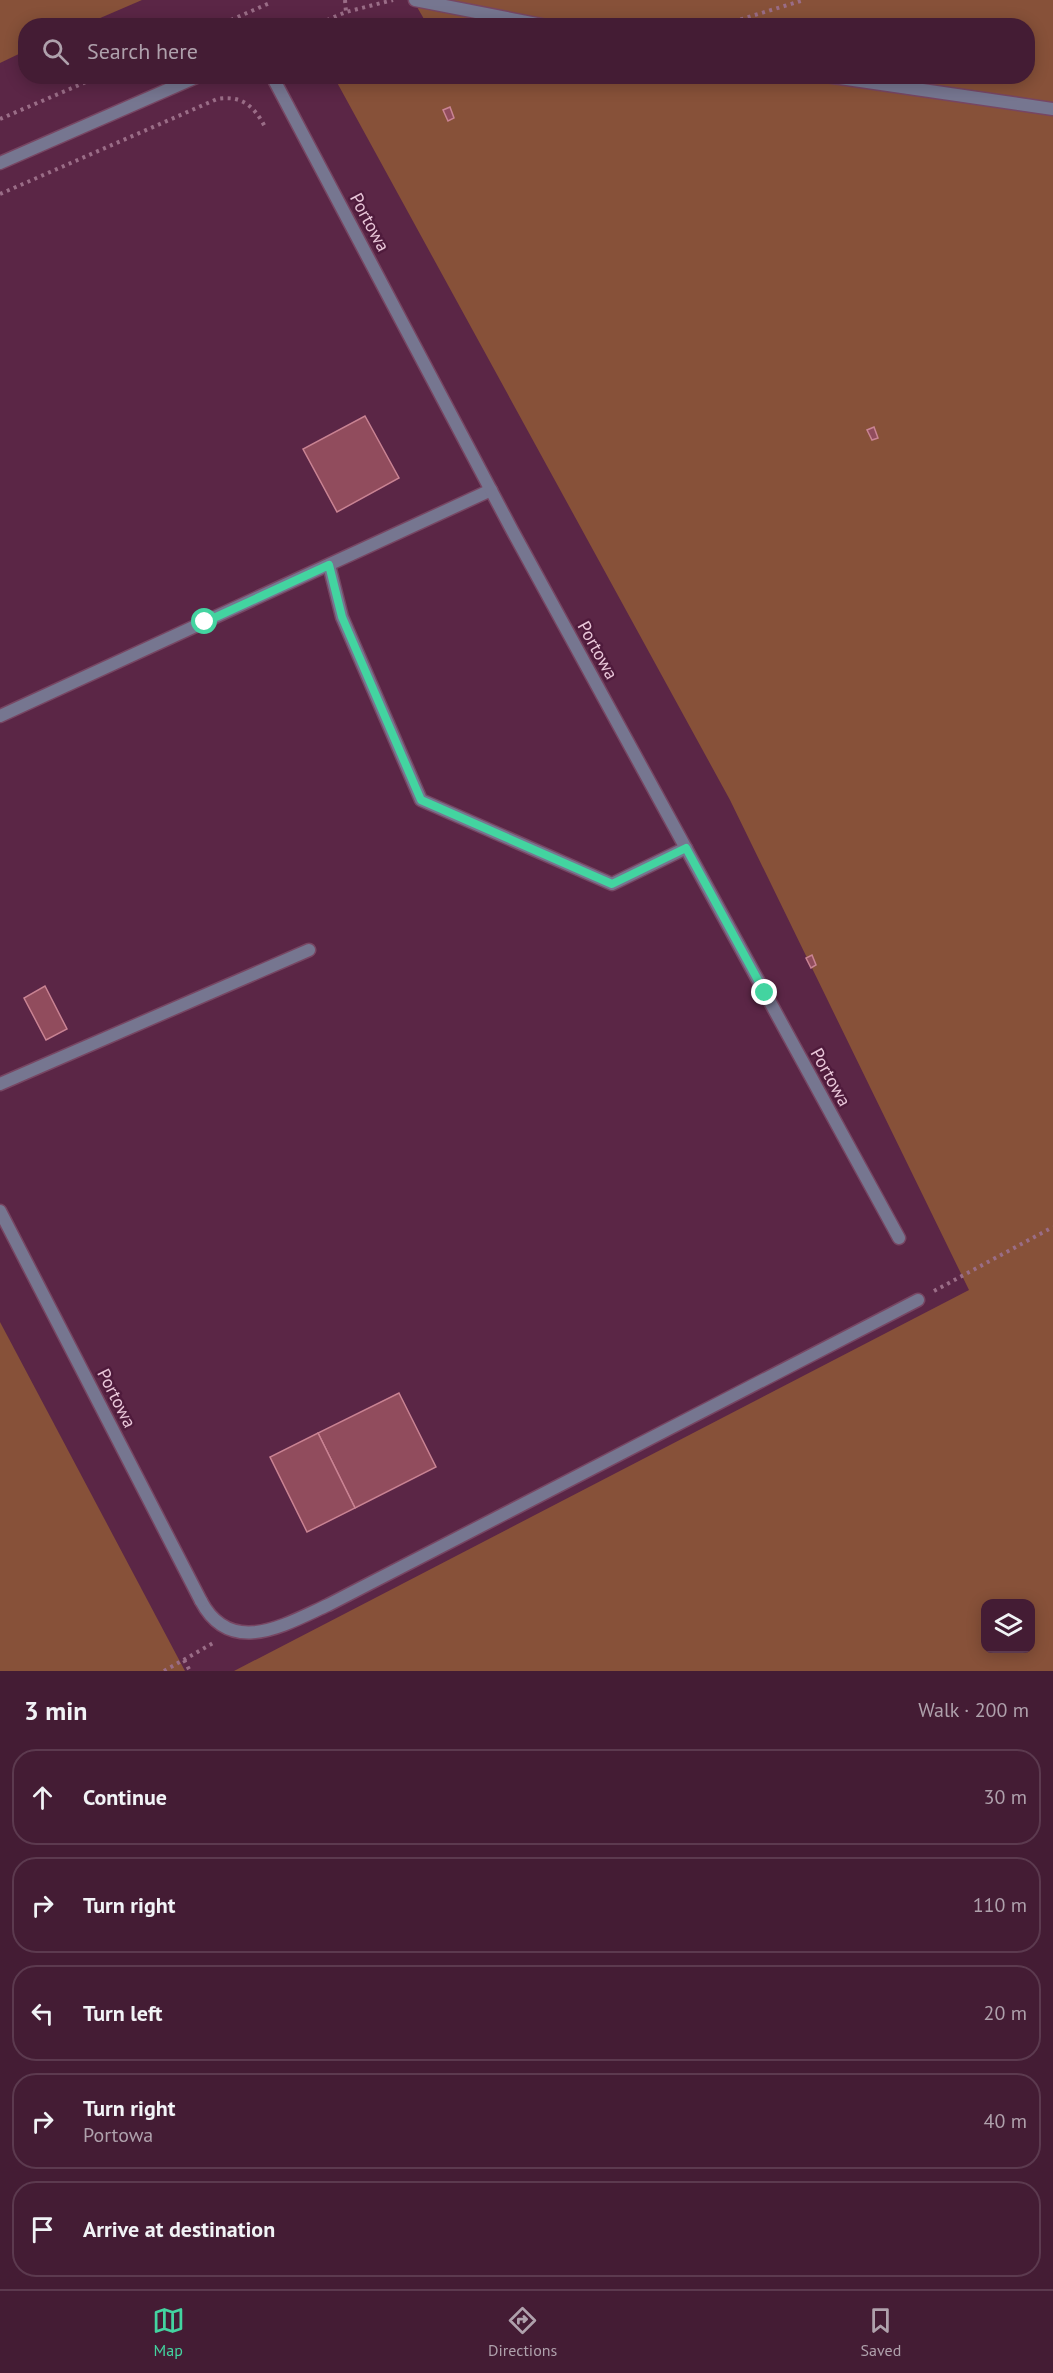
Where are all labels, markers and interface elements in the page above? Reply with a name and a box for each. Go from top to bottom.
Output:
search box [18,18,1035,84]
icon: search [39,35,72,68]
text: Search here [87,37,198,65]
street label: Portowa [345,189,395,255]
route start [191,608,217,634]
street label: Portowa [573,617,623,683]
route end [751,979,777,1005]
street label: Portowa [806,1044,856,1110]
street label: Portowa [92,1365,142,1431]
map controls [981,1599,1035,1653]
button: layers [981,1599,1035,1653]
text: 3 min [24,1694,87,1727]
text: Walk · 200 m [918,1697,1029,1723]
icon: ahead [26,1781,59,1814]
text: Continue [83,1783,167,1811]
text: 30 m [984,1784,1027,1810]
icon: right [26,1889,59,1922]
text: Turn right [83,1891,175,1919]
text: 110 m [973,1892,1027,1918]
icon: left [26,1997,59,2030]
text: Turn left [83,1999,163,2027]
text: 20 m [984,2000,1027,2026]
text: Turn right [83,2094,175,2122]
icon: right [26,2105,59,2138]
text: 40 m [984,2108,1027,2134]
text: Portowa [83,2122,153,2148]
icon: arrive [26,2213,59,2246]
text: Arrive at destination [83,2215,275,2243]
tab: Map [152,2304,185,2360]
tab: Directions [488,2304,557,2360]
tab: Saved [861,2304,901,2360]

